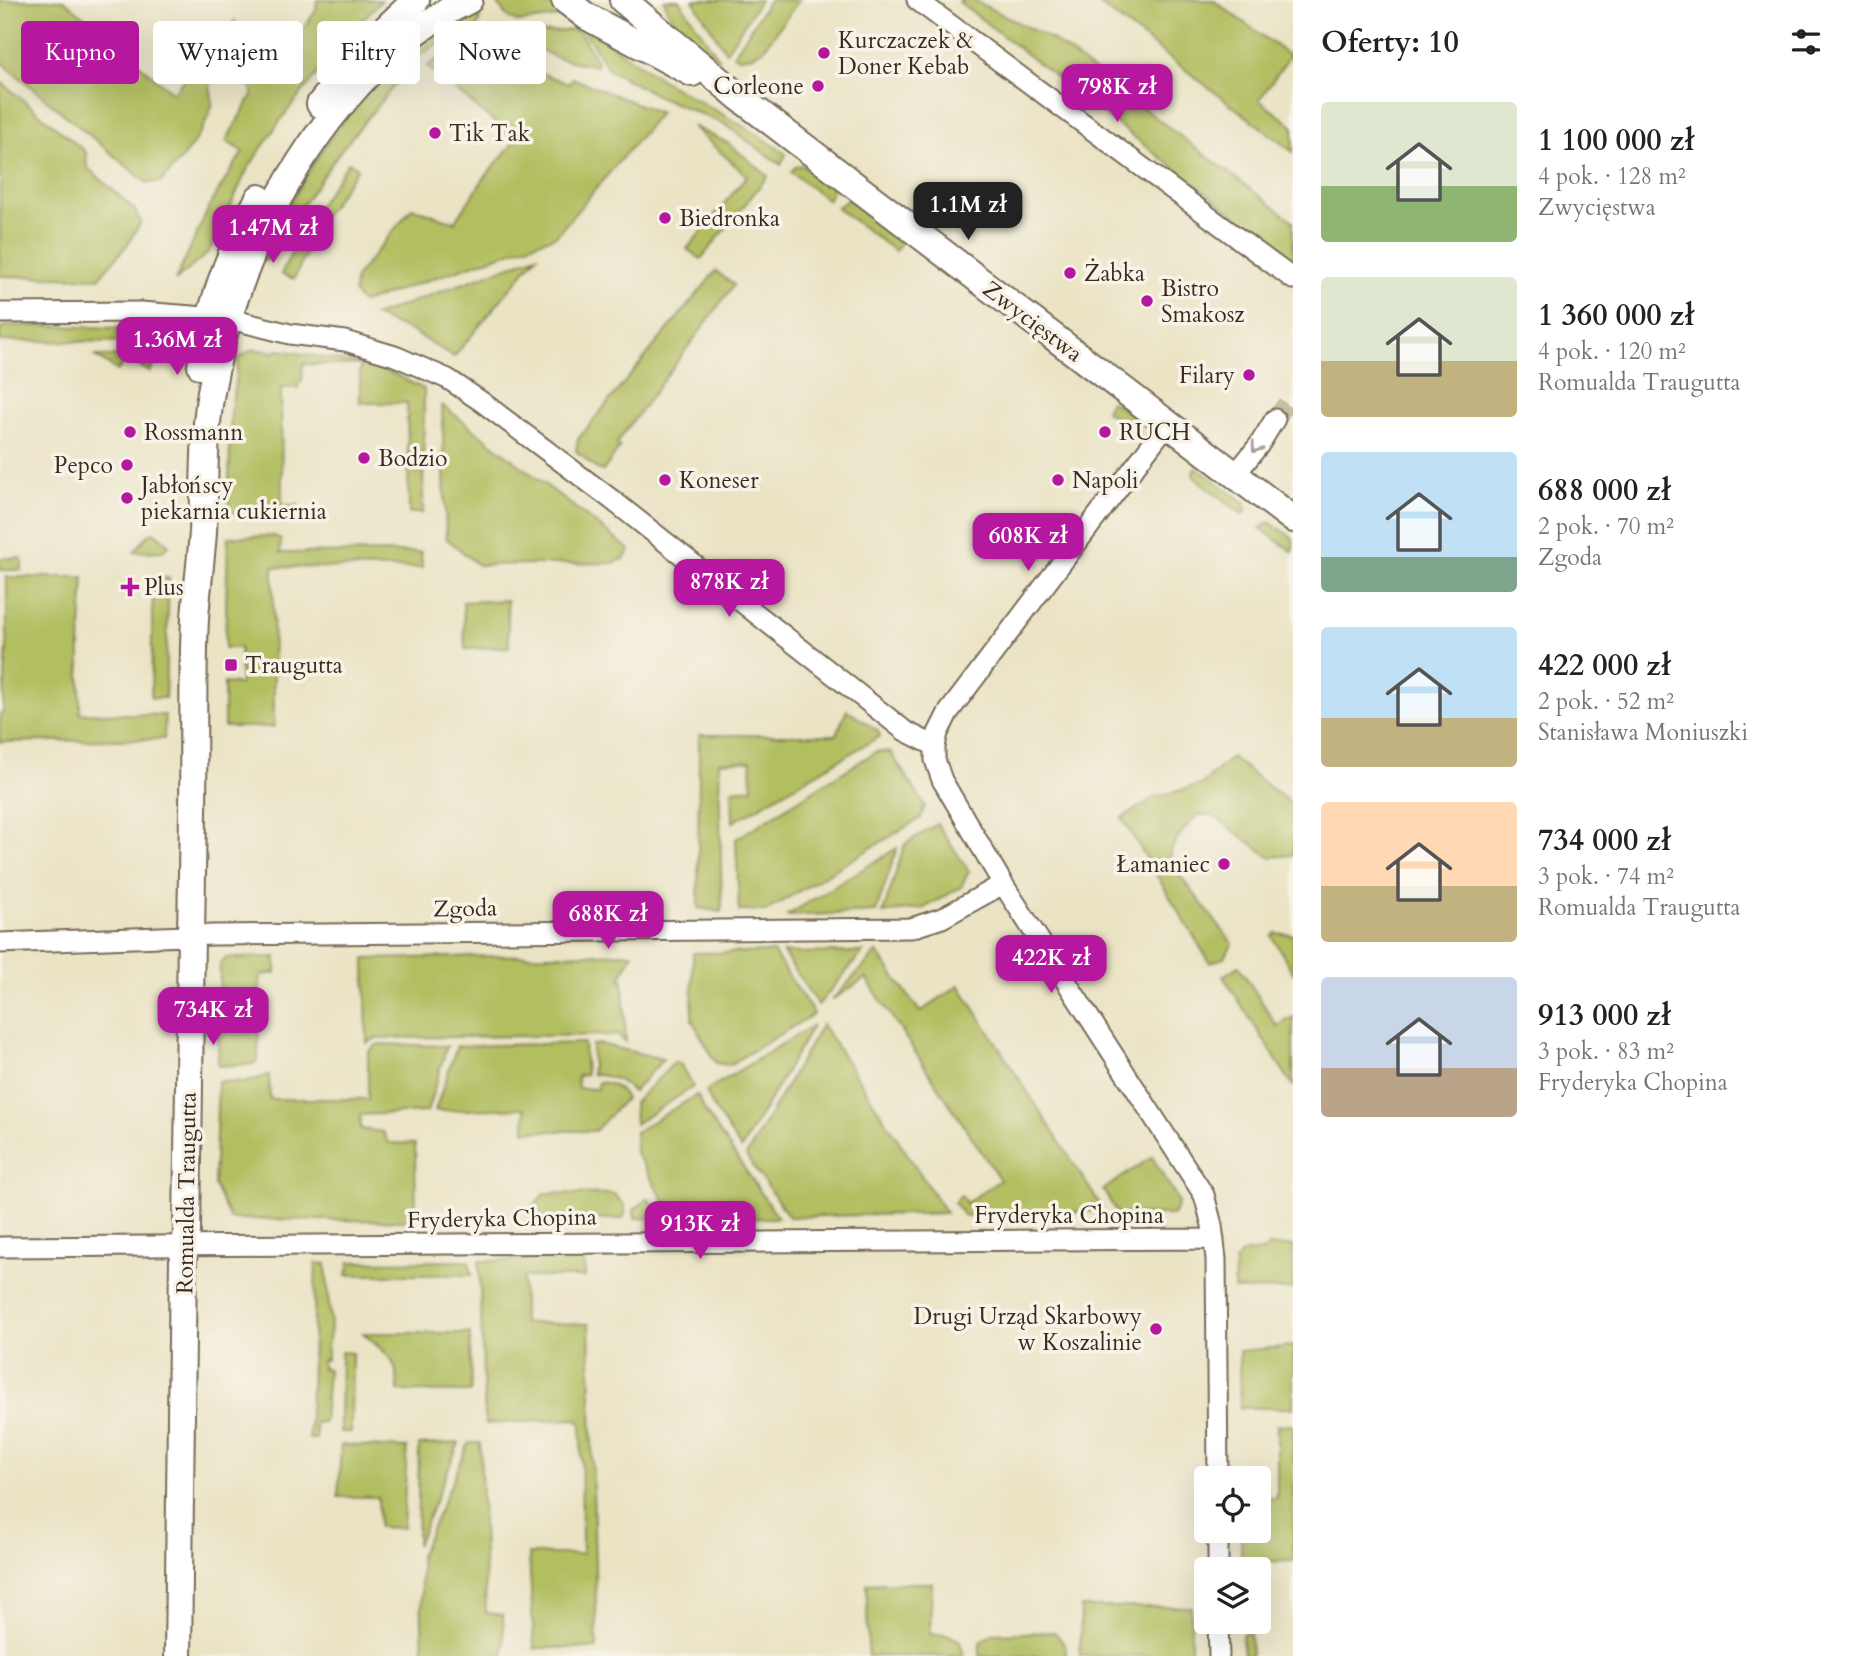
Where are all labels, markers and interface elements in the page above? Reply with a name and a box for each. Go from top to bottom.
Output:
chip: Kupno [21,21,139,84]
chip: Wynajem [153,21,303,84]
chip: Filtry [317,21,420,84]
chip: Nowe [434,21,546,84]
text: Oferty: 10 [1321,22,1459,63]
icon: filters [1787,23,1825,61]
place label: Kurczaczek & Doner Kebab [838,25,974,82]
marker: Kurczaczek & Doner Kebab [816,45,832,61]
pin: 798K zł [1052,64,1182,124]
place label: Corleone [713,71,804,102]
text: 798K zł [1078,71,1156,102]
marker: Corleone [810,78,826,94]
place label: Tik Tak [449,118,531,149]
text: 1 100 000 zł [1538,120,1694,161]
marker: Tik Tak [427,125,443,141]
icon: home [1377,130,1461,214]
text: 4 pok. · 128 m² [1538,161,1686,192]
pin: 1.1M zł [903,182,1033,242]
text: 1.1M zł [929,189,1007,220]
text: Zwycięstwa [1538,192,1656,223]
place label: Biedronka [679,203,780,234]
pin: 1.47M zł [201,205,345,265]
marker: Biedronka [657,210,673,226]
text: 1.47M zł [228,212,318,243]
place label: Żabka [1084,258,1145,289]
marker: Żabka [1062,265,1078,281]
place label: Bistro Smakosz [1161,273,1245,330]
street label: Zwycięstwa [976,274,1089,369]
marker: Bistro Smakosz [1139,293,1155,309]
text: 1 360 000 zł [1538,295,1694,336]
icon: home [1377,305,1461,389]
pin: 1.36M zł [105,318,249,377]
text: 1.36M zł [132,324,222,355]
text: 4 pok. · 120 m² [1538,336,1686,367]
place label: Filary [1179,360,1235,391]
marker: Filary [1241,367,1257,383]
text: Romualda Traugutta [1538,367,1740,398]
place label: Rossmann [144,417,243,448]
place label: RUCH [1119,417,1191,448]
marker: Rossmann [122,424,138,440]
marker: RUCH [1097,424,1113,440]
one-way arrow [1252,440,1264,453]
place label: Bodzio [378,443,447,474]
place label: Pepco [54,450,113,481]
marker: Bodzio [356,450,372,466]
marker: Pepco [119,457,135,473]
place label: Koneser [679,465,759,496]
place label: Napoli [1072,465,1139,496]
place label: Jabłońscy piekarnia cukiernia [138,470,327,527]
text: 688 000 zł [1538,470,1671,511]
marker: Koneser [657,472,673,488]
marker: Napoli [1050,472,1066,488]
icon: home [1377,480,1461,564]
marker: Jabłońscy piekarnia cukiernia [119,490,135,506]
text: 2 pok. · 70 m² [1538,511,1674,542]
pin: 608K zł [963,514,1093,573]
text: 608K zł [989,520,1067,551]
text: Zgoda [1538,542,1602,573]
pin: 878K zł [664,560,794,619]
text: 878K zł [690,566,768,597]
place label: Plus [144,572,184,603]
marker: Plus [122,579,138,595]
text: 422 000 zł [1538,645,1671,686]
place label: Traugutta [245,650,343,681]
icon: home [1377,655,1461,739]
marker: Traugutta [223,657,239,673]
text: 2 pok. · 52 m² [1538,686,1674,717]
text: Stanisława Moniuszki [1538,717,1748,748]
text: 734 000 zł [1538,820,1671,861]
icon: home [1377,830,1461,914]
place label: Łamaniec [1116,849,1210,880]
marker: Łamaniec [1216,856,1232,872]
text: 3 pok. · 74 m² [1538,861,1674,892]
street label: Zgoda [433,892,497,925]
pin: 688K zł [543,892,673,951]
text: Romualda Traugutta [1538,892,1740,923]
text: 688K zł [569,898,647,929]
pin: 422K zł [986,936,1116,995]
text: 422K zł [1012,942,1090,973]
pin: 734K zł [148,988,278,1047]
text: 734K zł [174,994,252,1025]
text: 913 000 zł [1538,995,1671,1036]
icon: home [1377,1005,1461,1089]
text: 3 pok. · 83 m² [1538,1036,1674,1067]
text: Fryderyka Chopina [1538,1067,1728,1098]
street label: Romualda Traugutta [169,1092,204,1294]
street label: Fryderyka Chopina [974,1200,1164,1231]
street label: Fryderyka Chopina [407,1201,597,1236]
pin: 913K zł [635,1202,765,1261]
text: 913K zł [661,1208,739,1239]
place label: Drugi Urząd Skarbowy w Koszalinie [914,1301,1142,1358]
marker: Drugi Urząd Skarbowy w Koszalinie [1148,1321,1164,1337]
map controls [1194,1466,1271,1634]
button: locate [1194,1466,1271,1543]
button: layers [1194,1557,1271,1634]

